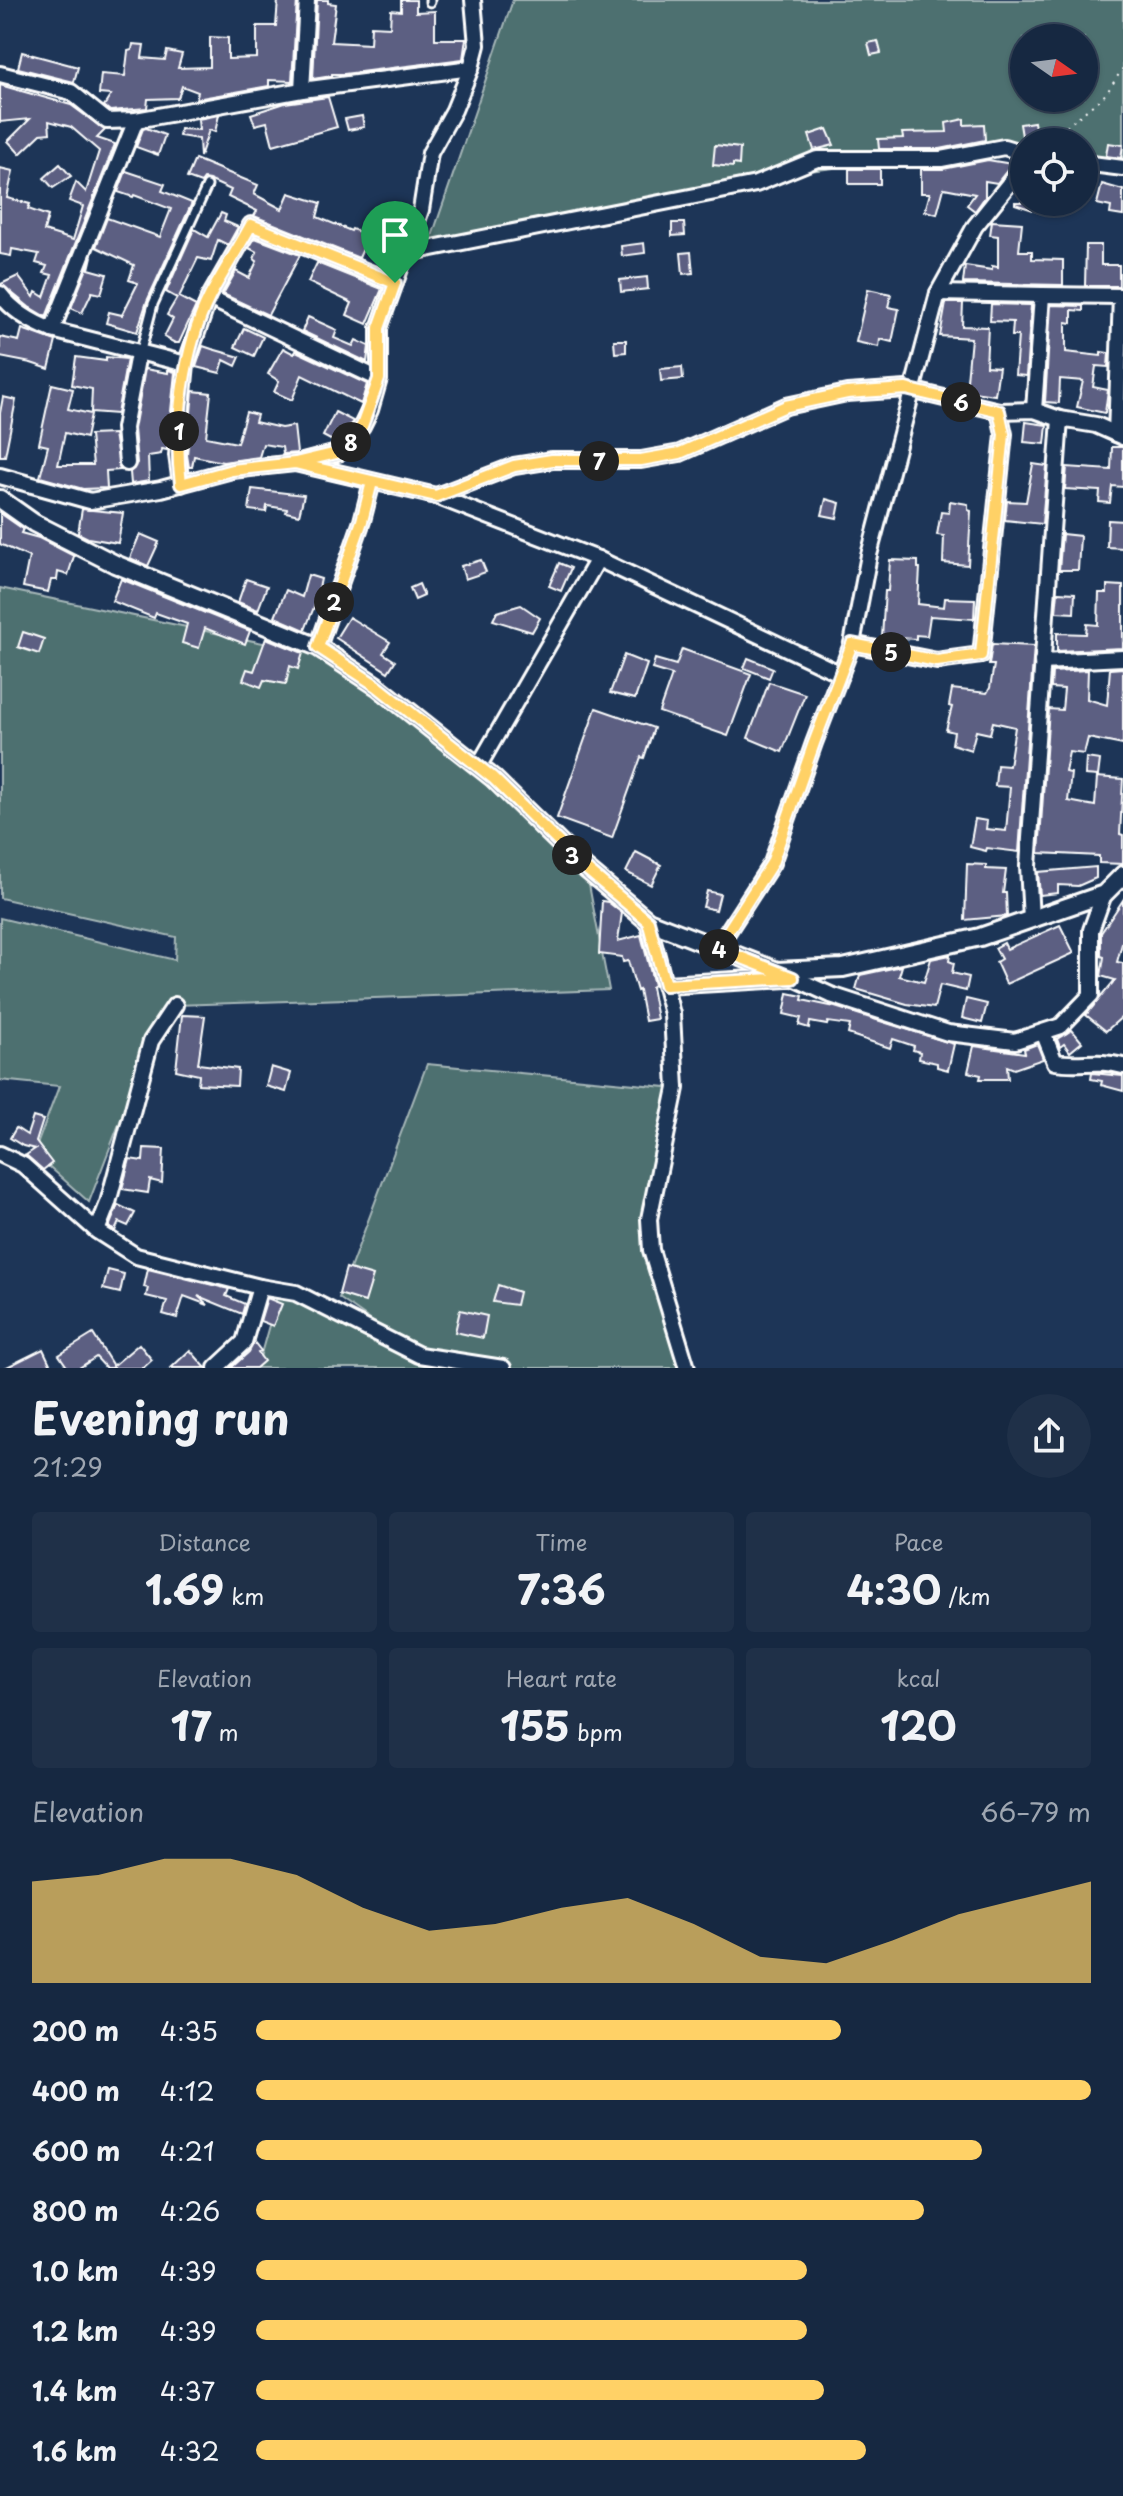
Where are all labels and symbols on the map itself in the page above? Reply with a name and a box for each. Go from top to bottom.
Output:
north arrow [1010,24,1098,112]
pin [361,201,429,283]
pin: 6 [941,382,981,422]
pin: 1 [159,411,199,451]
pin: 8 [331,422,371,462]
pin: 7 [579,441,619,481]
pin: 2 [314,582,354,622]
pin: 5 [871,632,911,672]
pin: 3 [552,835,592,875]
pin: 4 [699,929,739,969]

